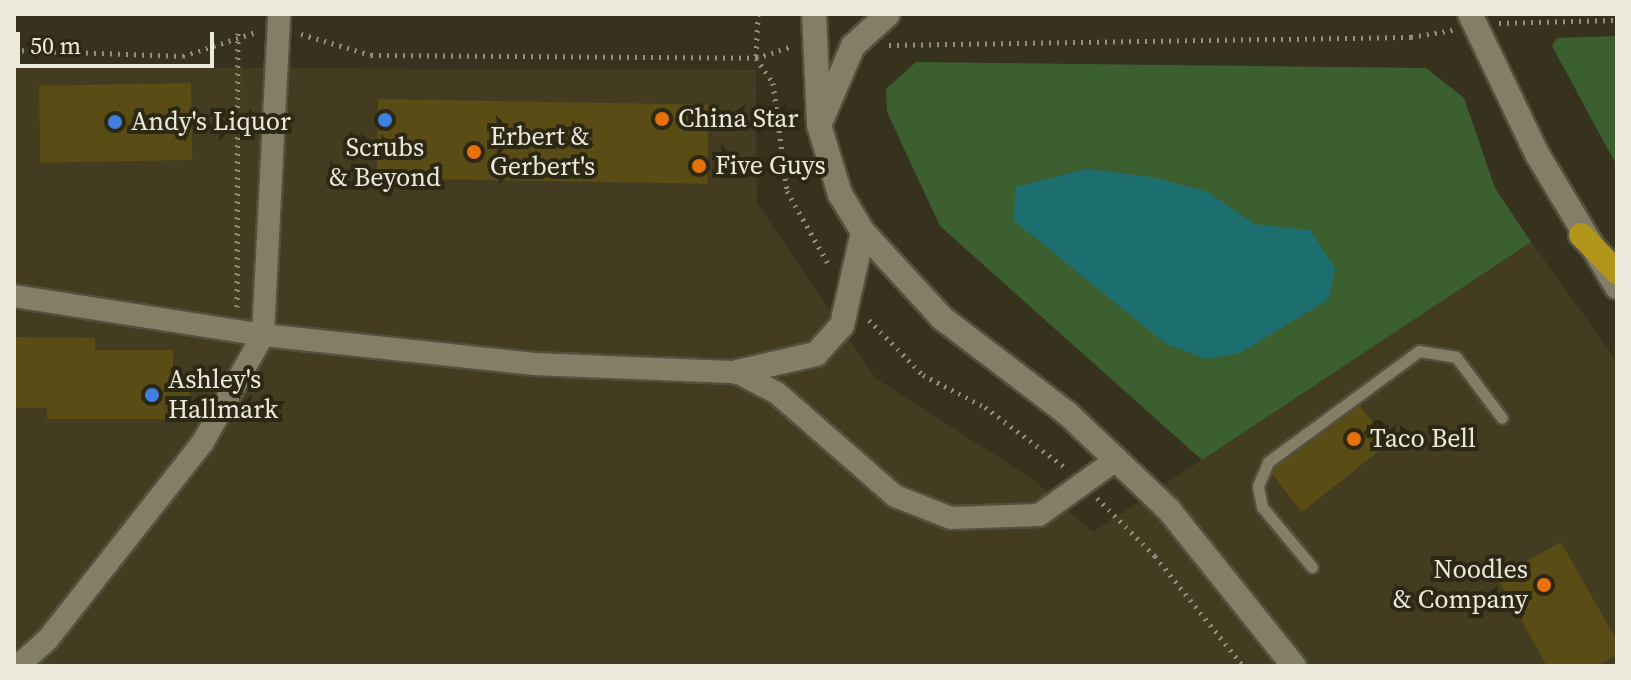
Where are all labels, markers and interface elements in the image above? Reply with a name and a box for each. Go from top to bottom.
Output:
scale bar [20,16,218,66]
text: 50 m [30,29,81,62]
place label: China Star [678,103,798,135]
place label: Andy's Liquor [131,106,291,138]
marker: China Star [653,110,671,128]
marker: Scrubs & Beyond [376,111,394,129]
marker: Andy's Liquor [106,113,124,131]
place label: Erbert & Gerbert's [490,121,595,182]
place label: Scrubs & Beyond [329,132,441,194]
marker: Erbert & Gerbert's [465,143,483,161]
place label: Five Guys [715,150,826,182]
marker: Five Guys [690,157,708,175]
place label: Ashley's Hallmark [168,364,278,426]
marker: Ashley's Hallmark [143,386,161,404]
place label: Taco Bell [1370,423,1476,455]
marker: Taco Bell [1345,430,1363,448]
place label: Noodles & Company [1393,554,1528,616]
marker: Noodles & Company [1535,576,1553,594]

